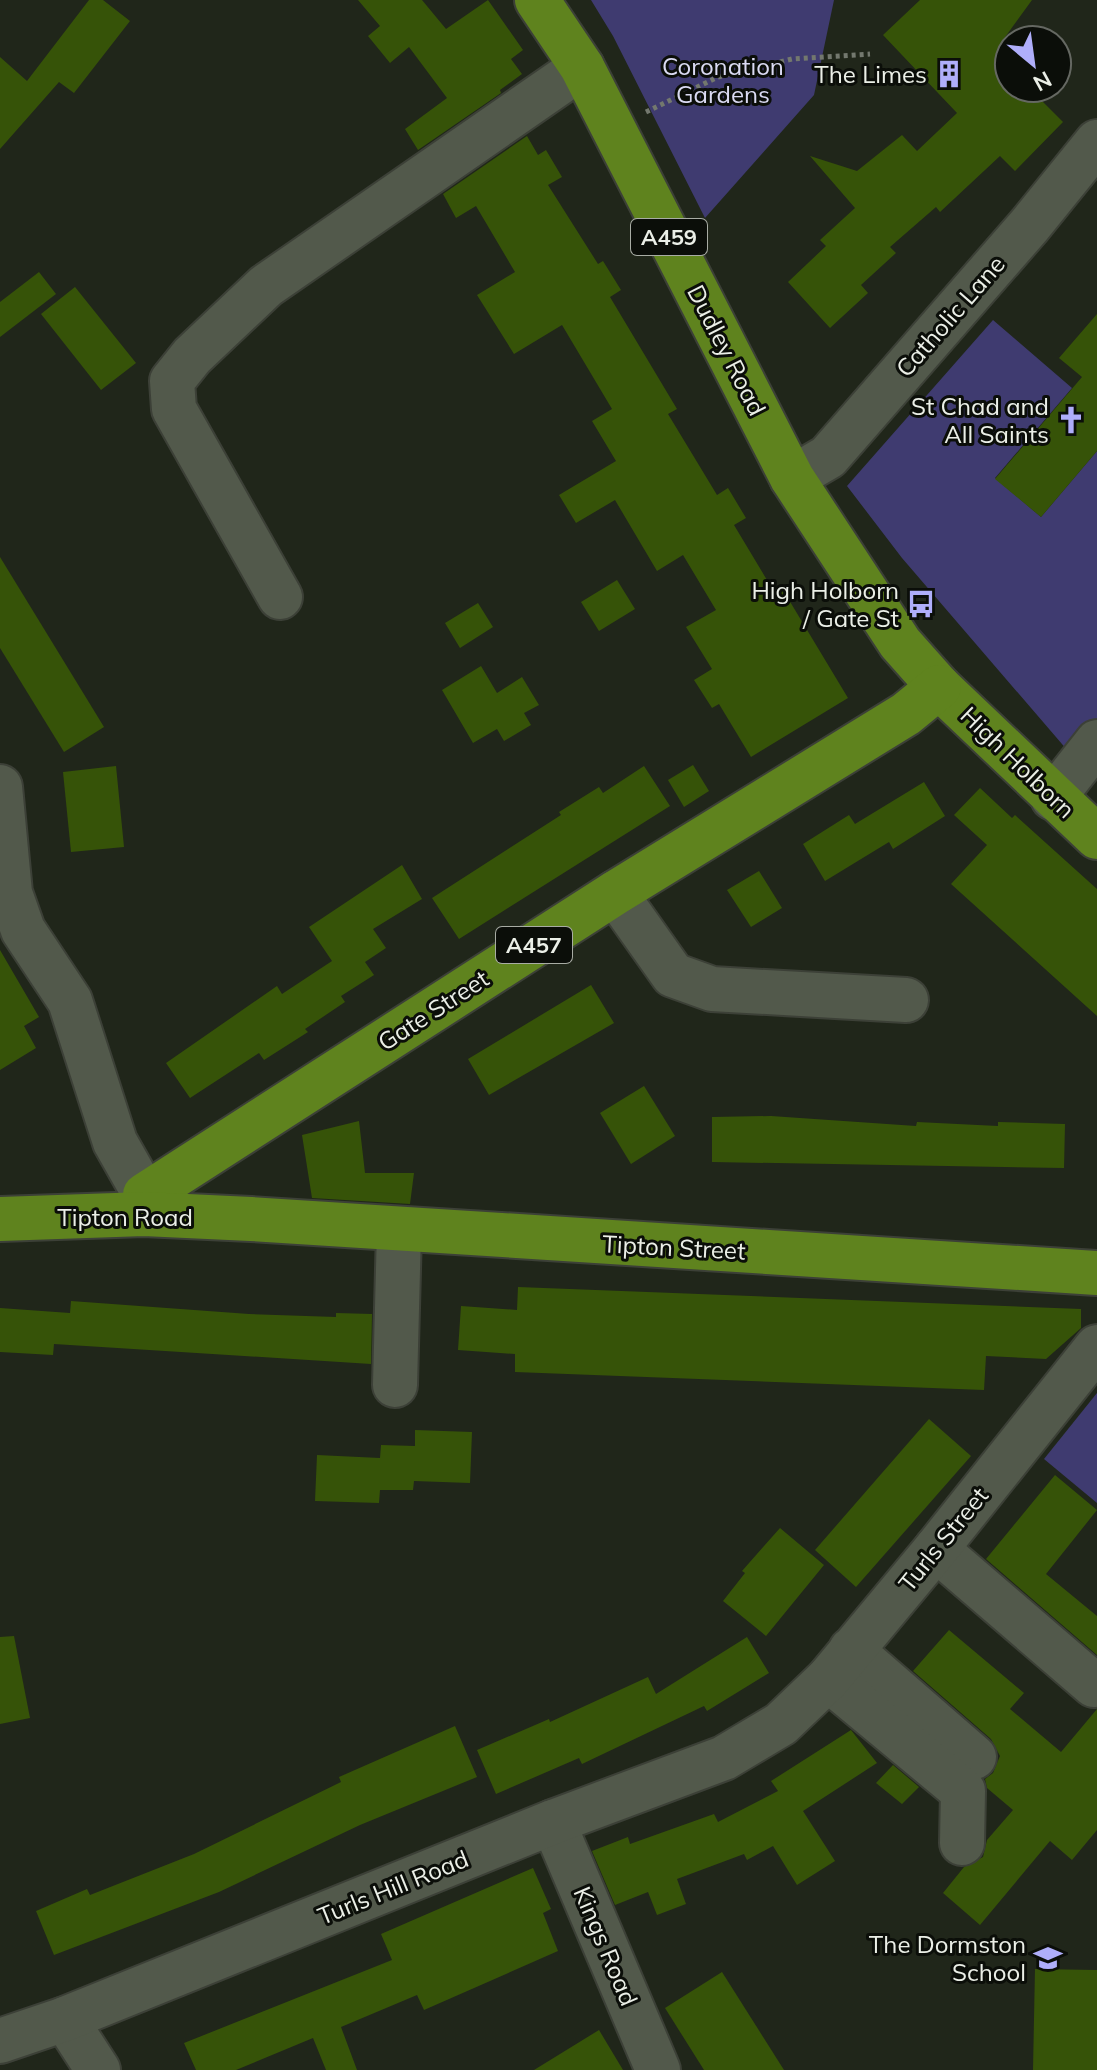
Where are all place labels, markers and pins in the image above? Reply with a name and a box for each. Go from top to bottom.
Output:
place label: The Limes [814,59,927,89]
building icon: The Limes [934,59,964,89]
place label: St Chad and All Saints [911,391,1049,449]
church icon: St Chad and All Saints [1056,405,1086,435]
place label: High Holborn / Gate St [751,575,899,633]
bus stop icon: High Holborn / Gate St [906,589,936,619]
place label: The Dormston School [869,1929,1026,1987]
school or university icon: The Dormston School [1033,1943,1063,1973]

